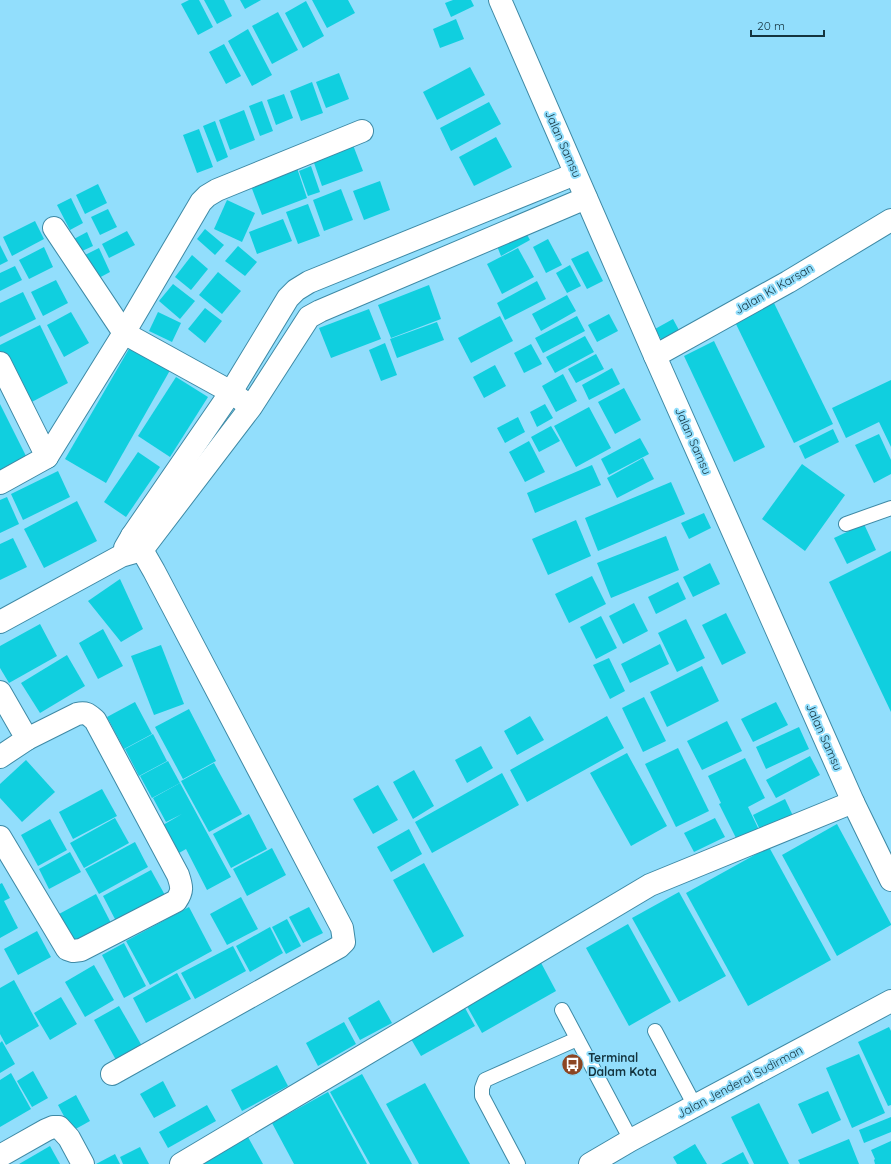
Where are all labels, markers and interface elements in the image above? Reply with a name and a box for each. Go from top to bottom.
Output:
scale bar [751,12,824,38]
text: 20 m [757,18,785,33]
street label: Jalan Samsu [542,108,585,180]
street label: Jalan Ki Karsan [732,260,816,317]
street label: Jalan Samsu [672,405,715,477]
street label: Jalan Samsu [803,701,846,773]
street label: Jalan Jenderal Sudirman [674,1042,805,1121]
place label: Terminal Dalam Kota [588,1050,657,1079]
bus stop icon: Terminal Dalam Kota [560,1052,586,1078]

